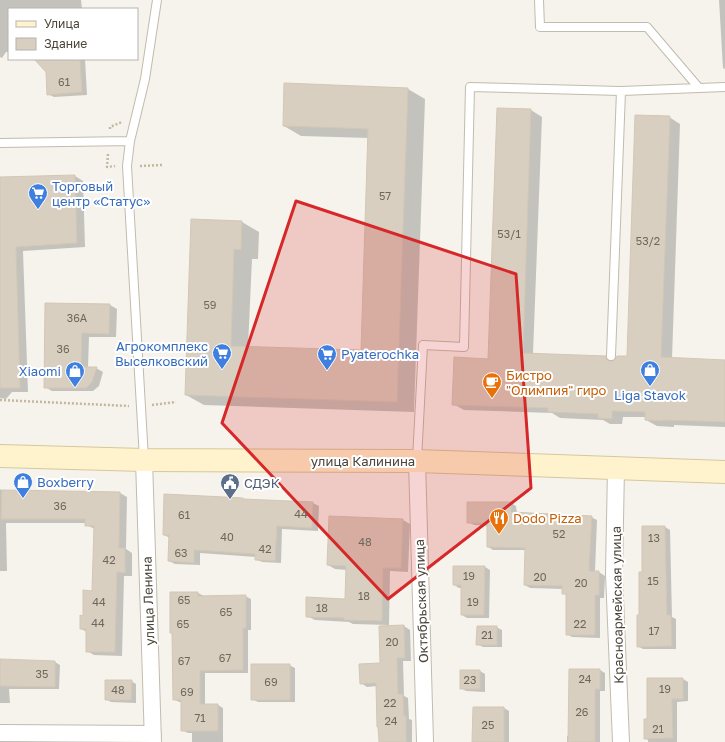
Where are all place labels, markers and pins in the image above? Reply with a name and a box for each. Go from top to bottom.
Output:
place label: Торговый центр «Статус» [52,178,150,209]
supermarket icon: Торговый центр «Статус» [27,182,49,210]
place label: Агрокомплекс Выселковский [115,338,208,369]
supermarket icon: Агрокомплекс Выселковский [211,342,233,370]
supermarket icon: Pyaterochka [316,343,338,371]
place label: Pyaterochka [341,346,419,362]
shop icon: Liga Stavok [639,359,661,387]
shop icon: Xiaomi [64,360,86,388]
place label: Xiaomi [19,363,61,379]
place label: Бистро "Олимпия" гиро [506,367,607,398]
cafe icon: Бистро "Олимпия" гиро [481,371,503,399]
place label: Liga Stavok [614,387,687,403]
shop icon: Boxberry [12,471,34,499]
public building icon: СДЭК [219,472,241,500]
place label: Boxberry [37,474,94,490]
place label: СДЭК [244,475,280,491]
restaurant icon: Dodo Pizza [488,507,510,535]
place label: Dodo Pizza [513,510,582,526]

